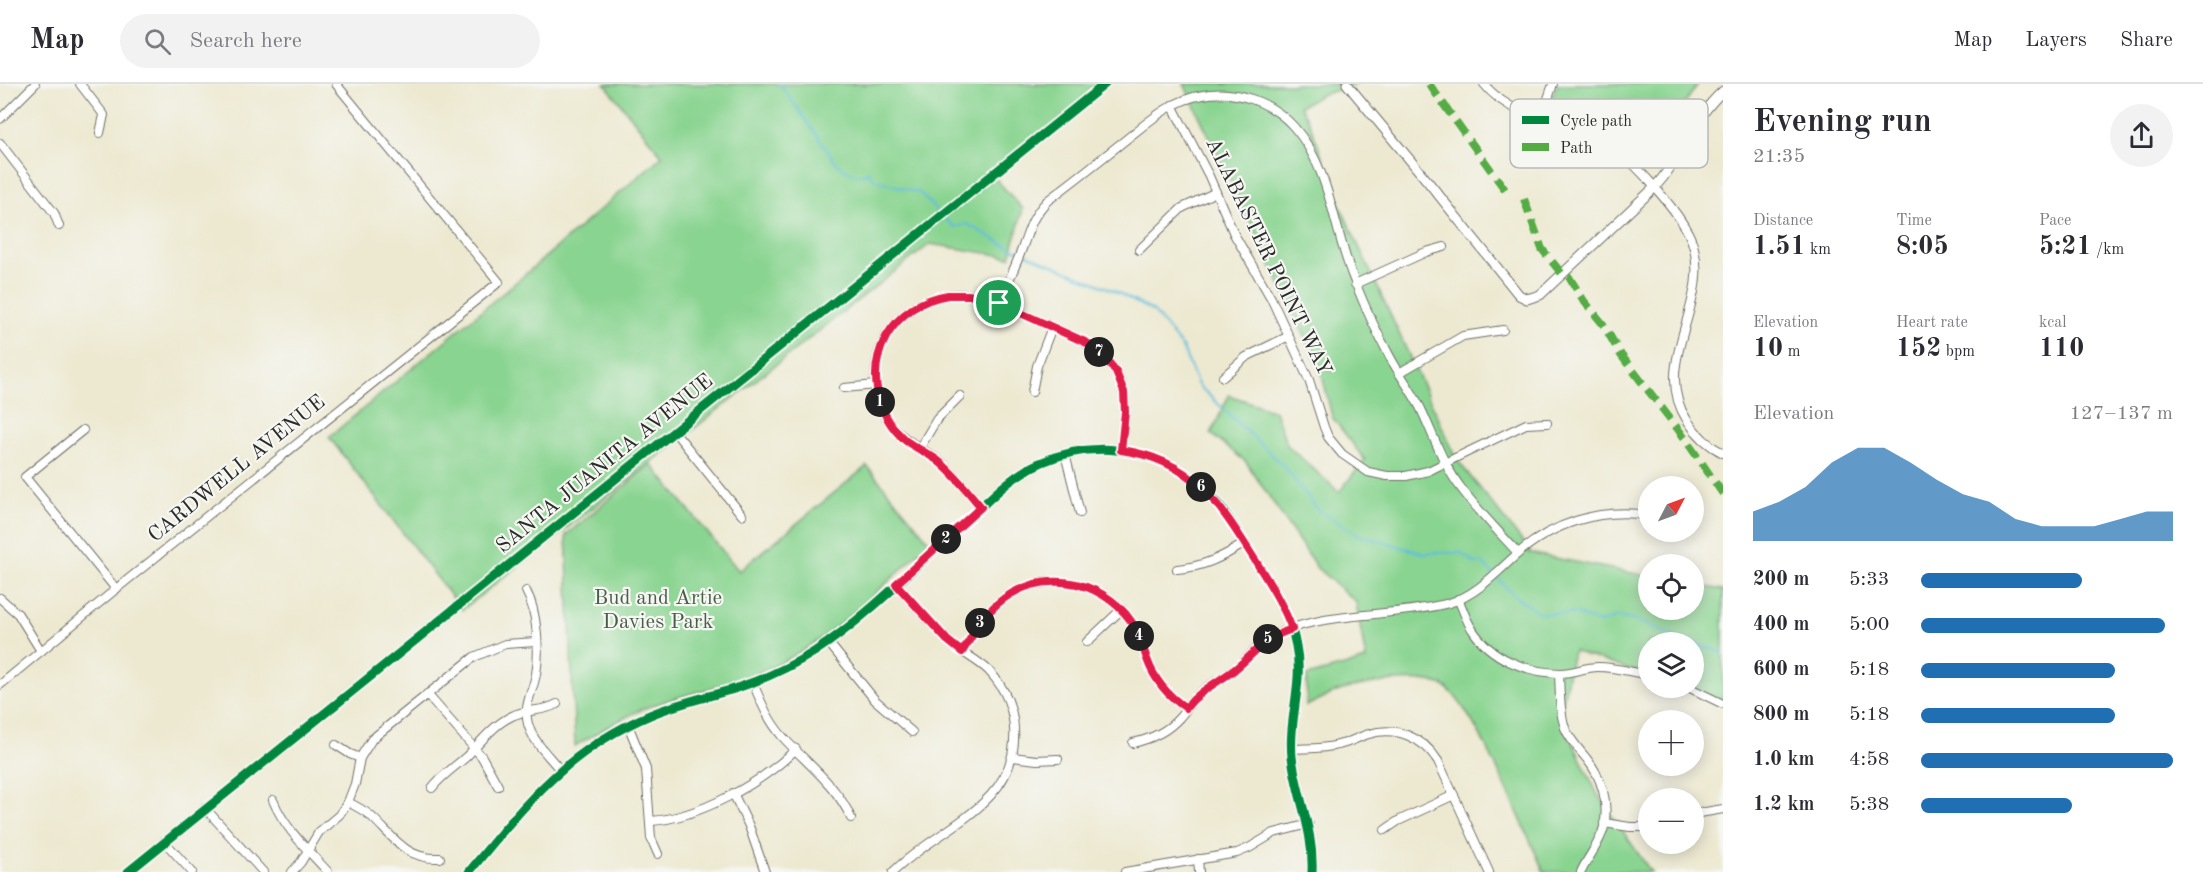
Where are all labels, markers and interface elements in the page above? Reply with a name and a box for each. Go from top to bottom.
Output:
search box [120,14,540,68]
icon: search [141,25,174,58]
text: Map [30,27,84,55]
text: Search here [189,30,302,52]
text: Map [1953,30,1992,51]
text: Layers [2025,30,2087,51]
text: Share [2120,30,2173,51]
legend [1510,99,1708,168]
button: share [2110,104,2173,167]
text: Evening run [1753,106,1932,139]
text: Cycle path [1560,114,1632,130]
street label: ALABASTER POINT WAY [1201,135,1335,379]
text: Path [1560,141,1593,157]
text: 21:35 [1753,147,1805,167]
text: Distance [1753,213,1813,229]
text: Time [1896,213,1932,229]
text: Pace [2039,213,2071,229]
text: 1.51 [1753,234,1806,260]
text: 8:05 [1896,234,1949,260]
text: 5:21 [2039,234,2092,260]
text: km [1806,242,1831,258]
text: /km [2092,242,2124,258]
pin [973,277,1024,328]
icon: arrive [982,286,1015,319]
text: Elevation [1753,315,1818,331]
text: Heart rate [1896,315,1968,331]
text: kcal [2039,315,2067,331]
text: 10 [1753,336,1783,362]
text: 152 [1896,336,1941,362]
text: 110 [2039,336,2084,362]
pin: 7 [1084,337,1114,367]
text: 7 [1094,344,1104,360]
text: m [1783,344,1800,360]
text: bpm [1941,344,1975,360]
street label: SANTA JUANITA AVENUE [493,370,717,558]
pin: 1 [865,387,895,417]
street label: CARDWELL AVENUE [145,391,329,547]
text: 1 [875,394,885,410]
text: Elevation [1753,404,1834,424]
text: 127–137 m [2070,404,2173,424]
pin: 6 [1186,472,1216,502]
north arrow [1638,476,1704,542]
map controls [1638,476,1704,854]
text: 6 [1196,479,1206,495]
pin: 2 [931,524,961,554]
text: 2 [941,531,951,547]
button: locate [1638,554,1704,620]
text: 200 m [1753,570,1809,590]
text: 5:33 [1849,570,1889,590]
park label: Bud and Artie Davies Park [594,588,722,633]
pin: 3 [965,608,995,638]
text: 3 [975,615,985,631]
text: 400 m [1753,615,1809,635]
text: 5:00 [1849,615,1889,635]
pin: 4 [1124,621,1154,651]
pin: 5 [1253,624,1283,654]
text: 4 [1134,628,1144,644]
text: 5 [1263,631,1273,647]
button: layers [1638,632,1704,698]
text: 600 m [1753,660,1809,680]
text: 5:18 [1849,660,1889,680]
text: 800 m [1753,705,1809,725]
text: 5:18 [1849,705,1889,725]
button: + [1638,710,1704,776]
text: 1.0 km [1753,750,1815,770]
text: 4:58 [1849,750,1889,770]
button: − [1638,788,1704,854]
text: 1.2 km [1753,795,1815,815]
text: 5:38 [1849,795,1889,815]

